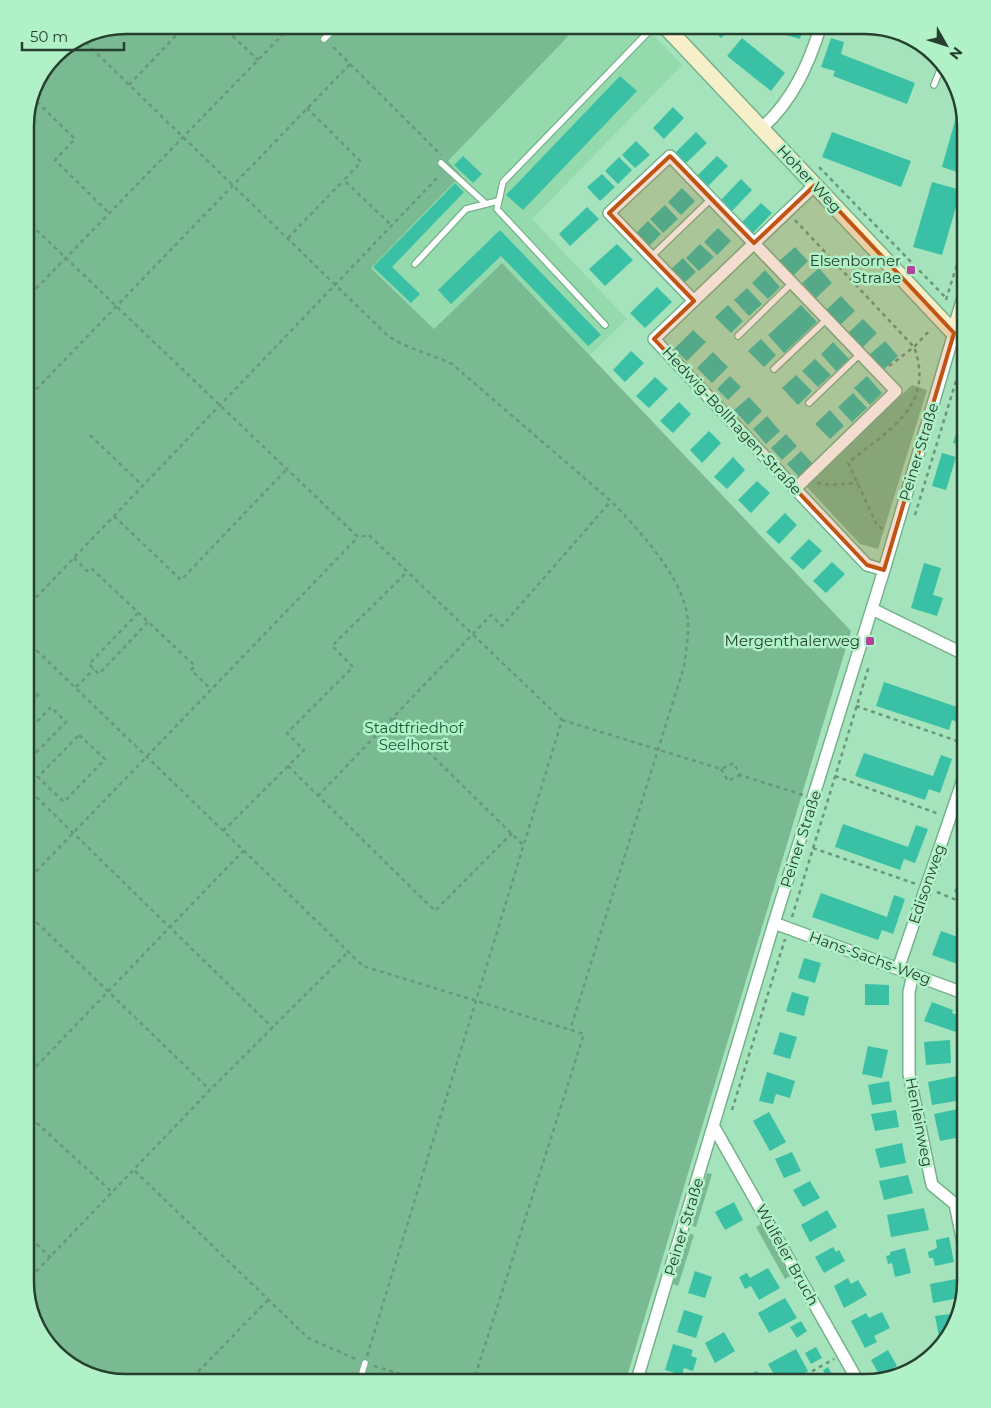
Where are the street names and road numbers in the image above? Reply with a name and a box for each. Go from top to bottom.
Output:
street label: Hoher Weg [773,141,846,217]
street label: Hedwig-Bollhagen-Straße [659,343,806,499]
street label: Peiner Straße [895,401,942,503]
street label: Peiner Straße [776,788,825,890]
street label: Edisonweg [904,841,949,926]
street label: Hans-Sachs-Weg [807,927,934,988]
street label: Henleinweg [902,1076,937,1168]
street label: Peiner Straße [660,1176,707,1278]
street label: Wülfeler Bruch [752,1201,823,1309]

